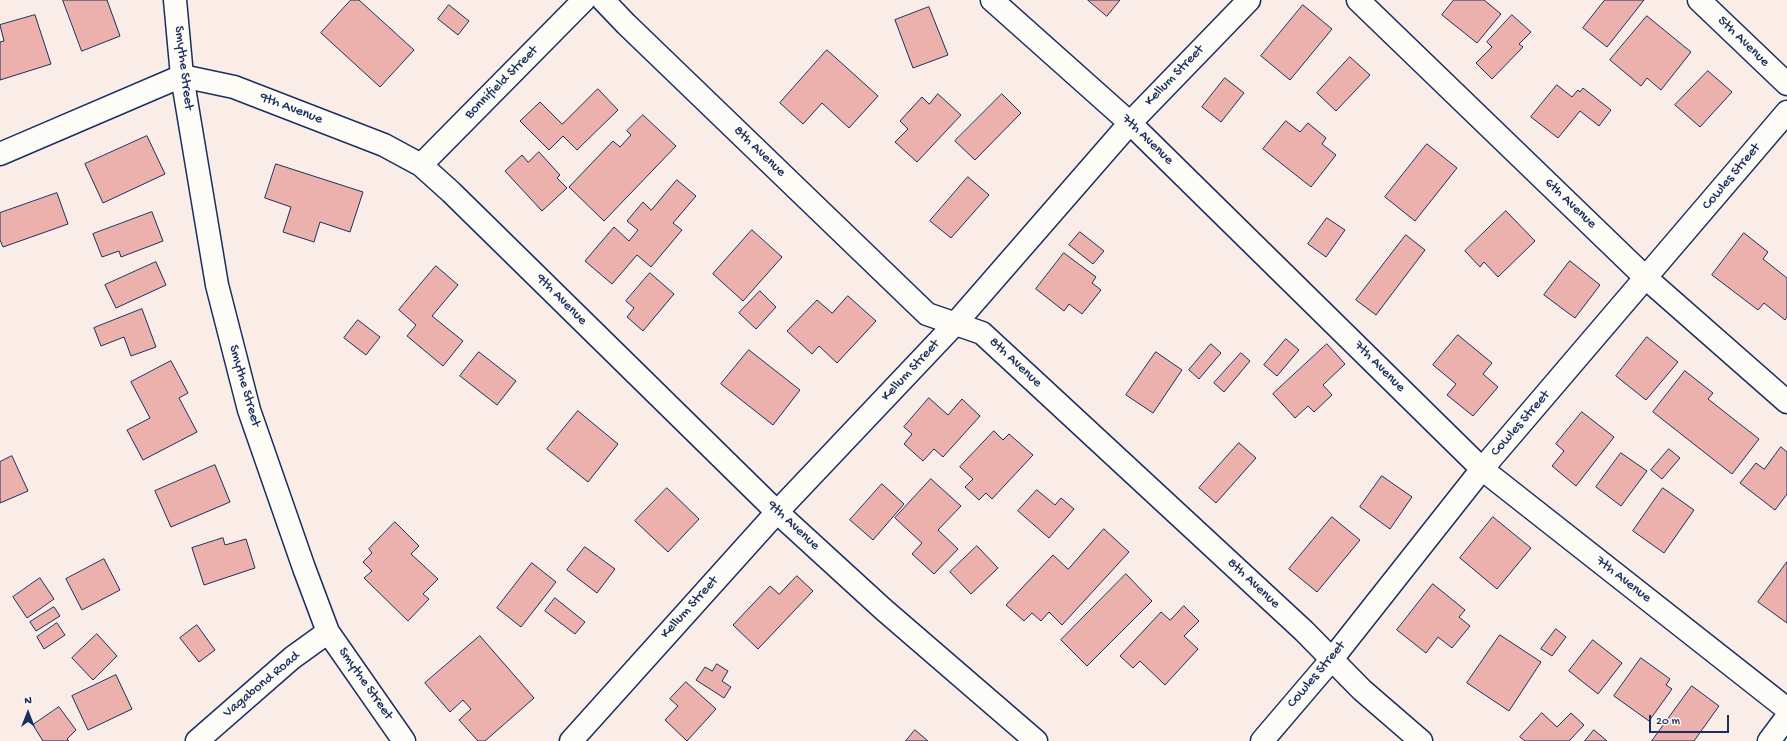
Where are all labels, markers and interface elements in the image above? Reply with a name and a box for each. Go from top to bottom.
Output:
street label: 5th Avenue [1713,13,1773,71]
street label: Smythe Street [170,25,196,111]
street label: Kellum Street [1142,42,1208,110]
street label: Bonnifield Street [462,43,542,123]
street label: 9th Avenue [257,89,325,129]
street label: 7th Avenue [1117,111,1177,169]
street label: 8th Avenue [729,123,789,181]
street label: Cowles Street [1699,140,1765,214]
street label: 6th Avenue [1541,175,1599,233]
street label: 9th Avenue [532,271,590,329]
street label: 8th Avenue [985,334,1045,392]
street label: Kellum Street [878,337,944,405]
street label: 7th Avenue [1350,338,1408,396]
street label: Smythe Street [224,343,264,429]
street label: Cowles Street [1488,388,1554,460]
street label: 9th Avenue [763,497,823,555]
street label: 7th Avenue [1592,553,1654,607]
street label: 8th Avenue [1223,555,1283,613]
street label: Kellum Street [658,573,722,643]
street label: Cowles Street [1284,638,1350,712]
street label: Smythe Street [334,645,396,723]
street label: Vagabond Road [220,648,304,722]
north arrow [8,693,48,733]
text: N [24,695,32,707]
scale bar [1651,707,1731,733]
text: 20 m [1656,715,1680,729]

